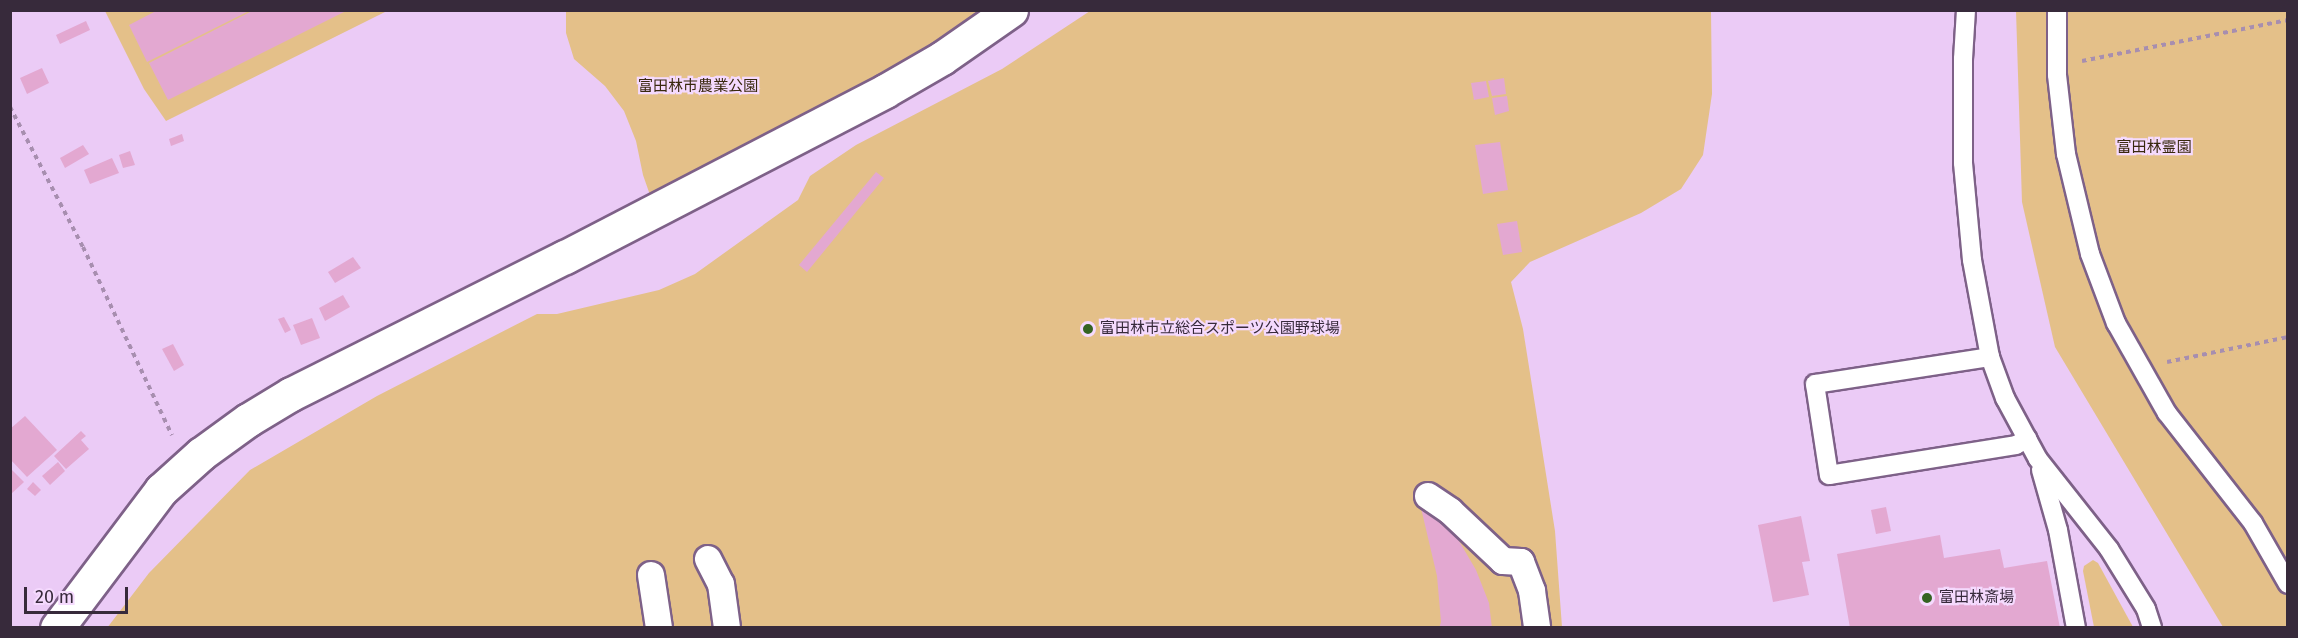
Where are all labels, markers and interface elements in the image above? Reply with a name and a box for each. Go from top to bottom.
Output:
park label: 富田林市農業公園 [638,78,758,96]
park label: 富田林霊園 [2117,139,2191,157]
place label: 富田林市立総合スポーツ公園野球場 [1100,320,1340,338]
marker: 富田林市立総合スポーツ公園野球場 [1081,322,1095,336]
scale bar [27,575,130,613]
text: 20 m [35,586,74,608]
place label: 富田林斎場 [1939,589,2014,607]
marker: 富田林斎場 [1920,591,1934,605]

